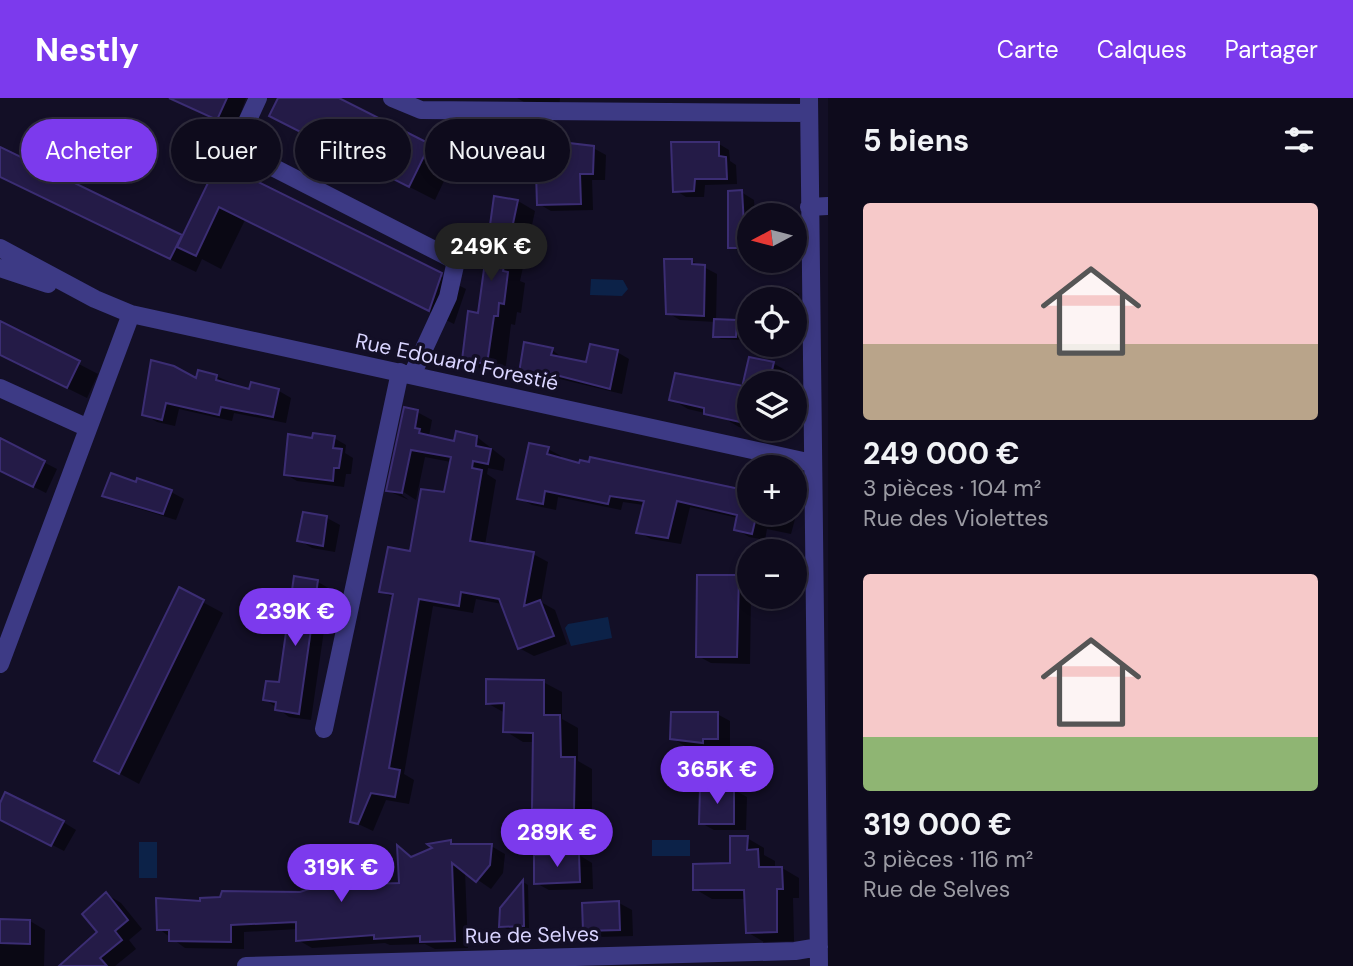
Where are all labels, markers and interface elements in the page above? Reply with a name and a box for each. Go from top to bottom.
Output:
text: Nestly [35,28,139,71]
text: Carte [997,34,1059,65]
text: Calques [1097,34,1187,65]
text: Partager [1225,34,1318,65]
chip: Acheter [21,119,157,182]
chip: Louer [171,119,281,182]
chip: Filtres [295,119,411,182]
chip: Nouveau [425,119,570,182]
text: 5 biens [863,121,969,160]
icon: filters [1280,121,1318,159]
north arrow [737,203,807,273]
map controls [737,203,807,609]
pin: 249K € [434,223,548,283]
text: 249K € [450,231,532,261]
icon: home [1028,248,1154,374]
button: locate [737,287,807,357]
street label: Rue Edouard Forestié [353,327,561,397]
button: layers [737,371,807,441]
text: 249 000 € [863,434,1020,473]
button: + [737,455,807,525]
text: 3 pièces · 104 m² [863,473,1041,503]
text: Rue des Violettes [863,503,1049,533]
button: − [737,539,807,609]
pin: 239K € [238,588,352,648]
text: 239K € [255,596,335,626]
icon: home [1028,619,1154,745]
pin: 365K € [660,746,774,806]
text: 365K € [677,754,757,784]
text: 319 000 € [863,805,1012,844]
pin: 289K € [500,810,614,869]
text: 289K € [517,817,597,847]
pin: 319K € [284,844,398,904]
text: 3 pièces · 116 m² [863,844,1033,874]
text: 319K € [303,852,379,882]
text: Rue de Selves [863,874,1010,904]
street label: Rue de Selves [465,920,599,950]

